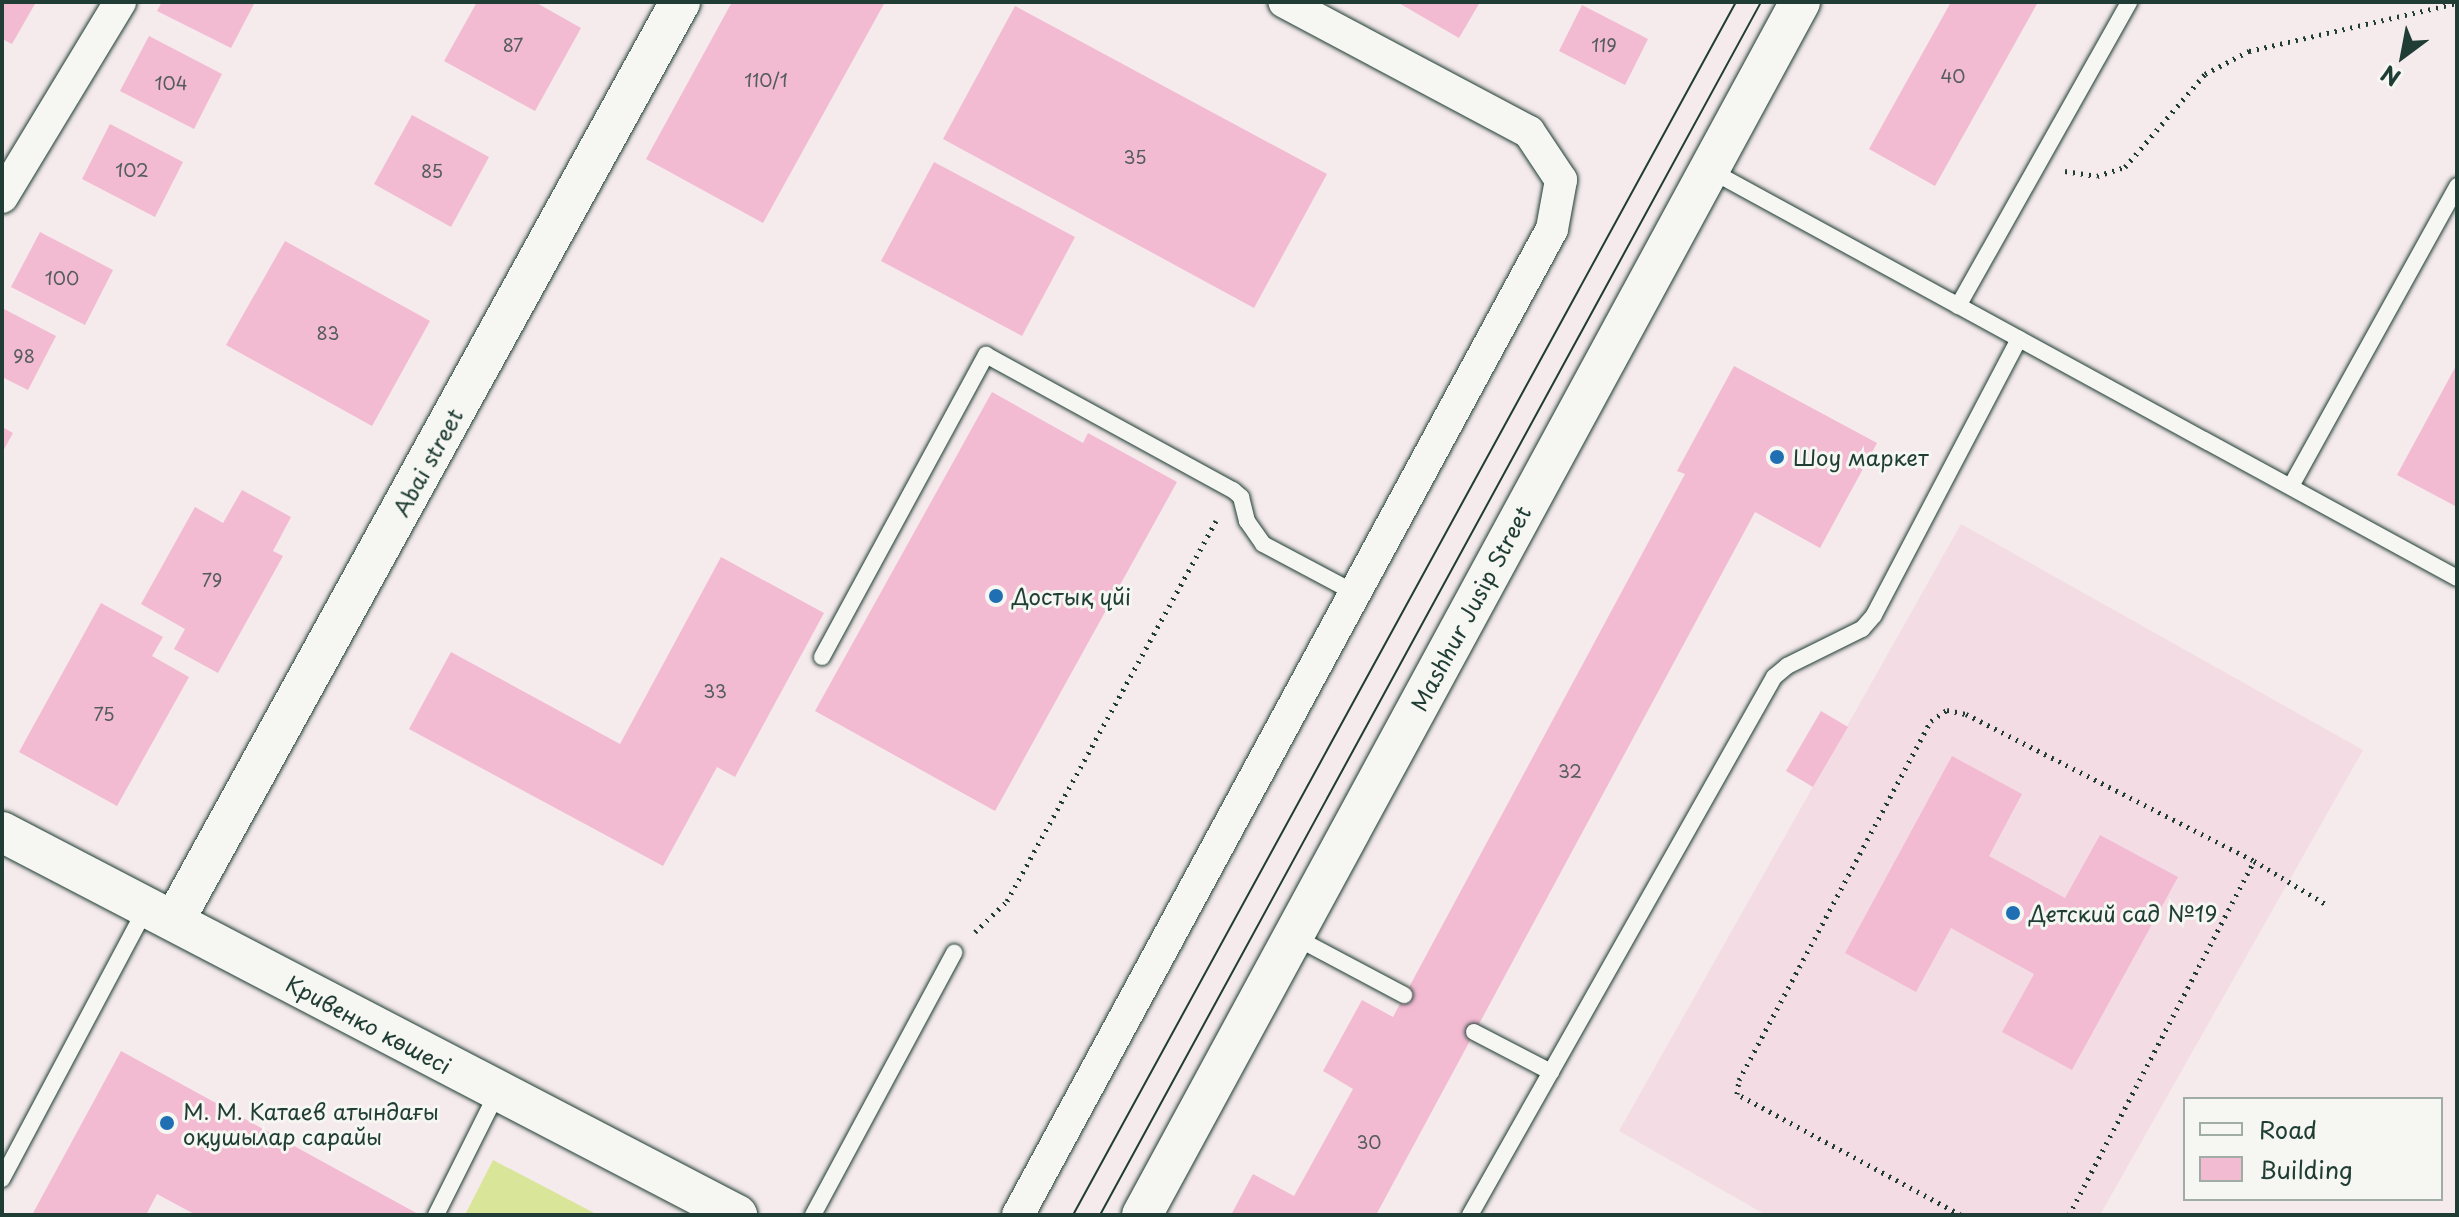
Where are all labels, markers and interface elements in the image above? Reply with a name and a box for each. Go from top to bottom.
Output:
north arrow [2363,16,2443,96]
house number: 87 [503,34,523,56]
house number: 119 [1591,34,1617,56]
text: N [2374,58,2406,95]
house number: 40 [1940,65,1966,87]
house number: 110/1 [744,69,788,91]
house number: 104 [154,72,188,94]
house number: 35 [1123,146,1147,168]
house number: 102 [115,159,149,181]
house number: 85 [421,160,443,182]
house number: 100 [45,267,79,289]
house number: 83 [317,322,339,344]
house number: 98 [13,345,35,367]
street label: Abai street [387,403,467,521]
place label: Шоу маркет [1793,444,1930,470]
marker: Шоу маркет [1768,448,1786,466]
street label: Mashhur Jusip Street [1405,501,1535,715]
house number: 79 [202,569,222,591]
place label: Достық үйі [1012,583,1131,609]
marker: Достық үйі [987,587,1005,605]
house number: 33 [703,680,727,702]
house number: 75 [94,703,114,725]
house number: 32 [1558,760,1582,782]
place label: Детский сад №19 [2029,900,2219,926]
marker: Детский сад №19 [2004,904,2022,922]
street label: Кривенко көшесі [282,969,456,1079]
place label: М. М. Катаев атындағы оқушылар сарайы [183,1097,439,1148]
legend [2183,1097,2443,1201]
text: Road [2259,1111,2317,1147]
marker: М. М. Катаев атындағы оқушылар сарайы [158,1114,176,1132]
house number: 30 [1356,1131,1382,1153]
text: Building [2259,1151,2353,1187]

